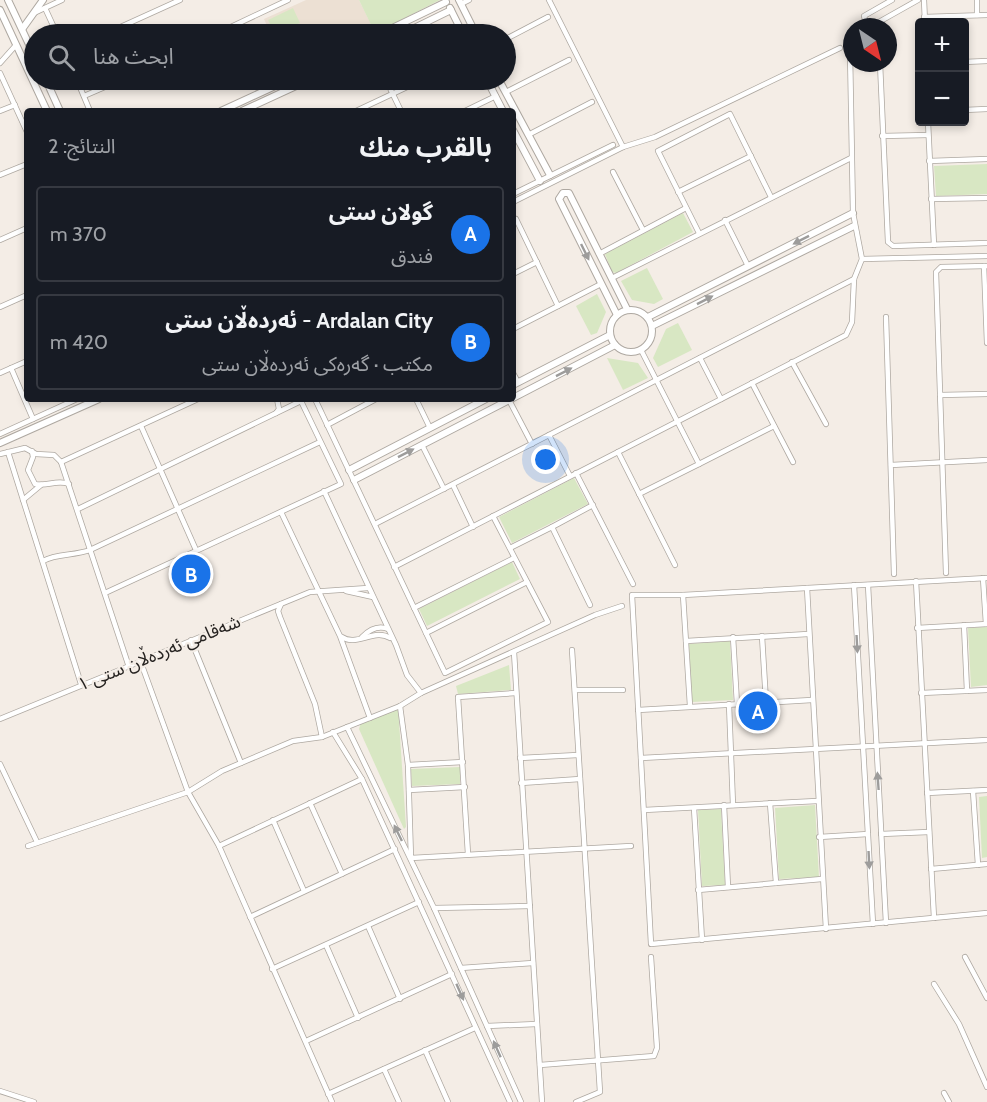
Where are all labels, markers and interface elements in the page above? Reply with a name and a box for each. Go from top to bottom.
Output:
north arrow [843,18,897,72]
map controls [915,18,969,126]
button: + [915,18,969,72]
search box [24,24,516,90]
icon: search [45,41,78,74]
text: ابحث هنا [93,43,174,70]
button: − [915,72,969,126]
text: بالقرب منك [359,131,492,163]
text: النتائج: 2 [48,134,116,158]
text: گولان ستی [329,199,433,226]
text: 370 m [50,222,107,246]
text: A [464,222,477,246]
one-way arrow [792,235,809,244]
one-way arrow [580,243,590,260]
text: فندق [391,244,433,268]
one-way arrow [696,296,713,305]
text: Ardalan City - ئەردەڵان ستی [165,307,433,334]
text: 420 m [50,330,108,354]
text: B [464,330,477,354]
text: مكتب · گەرەکی ئەردەڵان ستی [202,352,433,376]
one-way arrow [555,367,573,377]
your location [531,445,560,474]
one-way arrow [397,448,414,458]
pin: B [172,552,210,596]
street label: شەقامی ئەردەڵان ستی ١ [74,608,244,696]
one-way arrow [853,634,862,653]
pin: A [738,688,777,734]
one-way arrow [873,771,882,790]
one-way arrow [394,825,403,842]
one-way arrow [865,850,874,869]
one-way arrow [455,984,465,1002]
one-way arrow [492,1039,502,1057]

